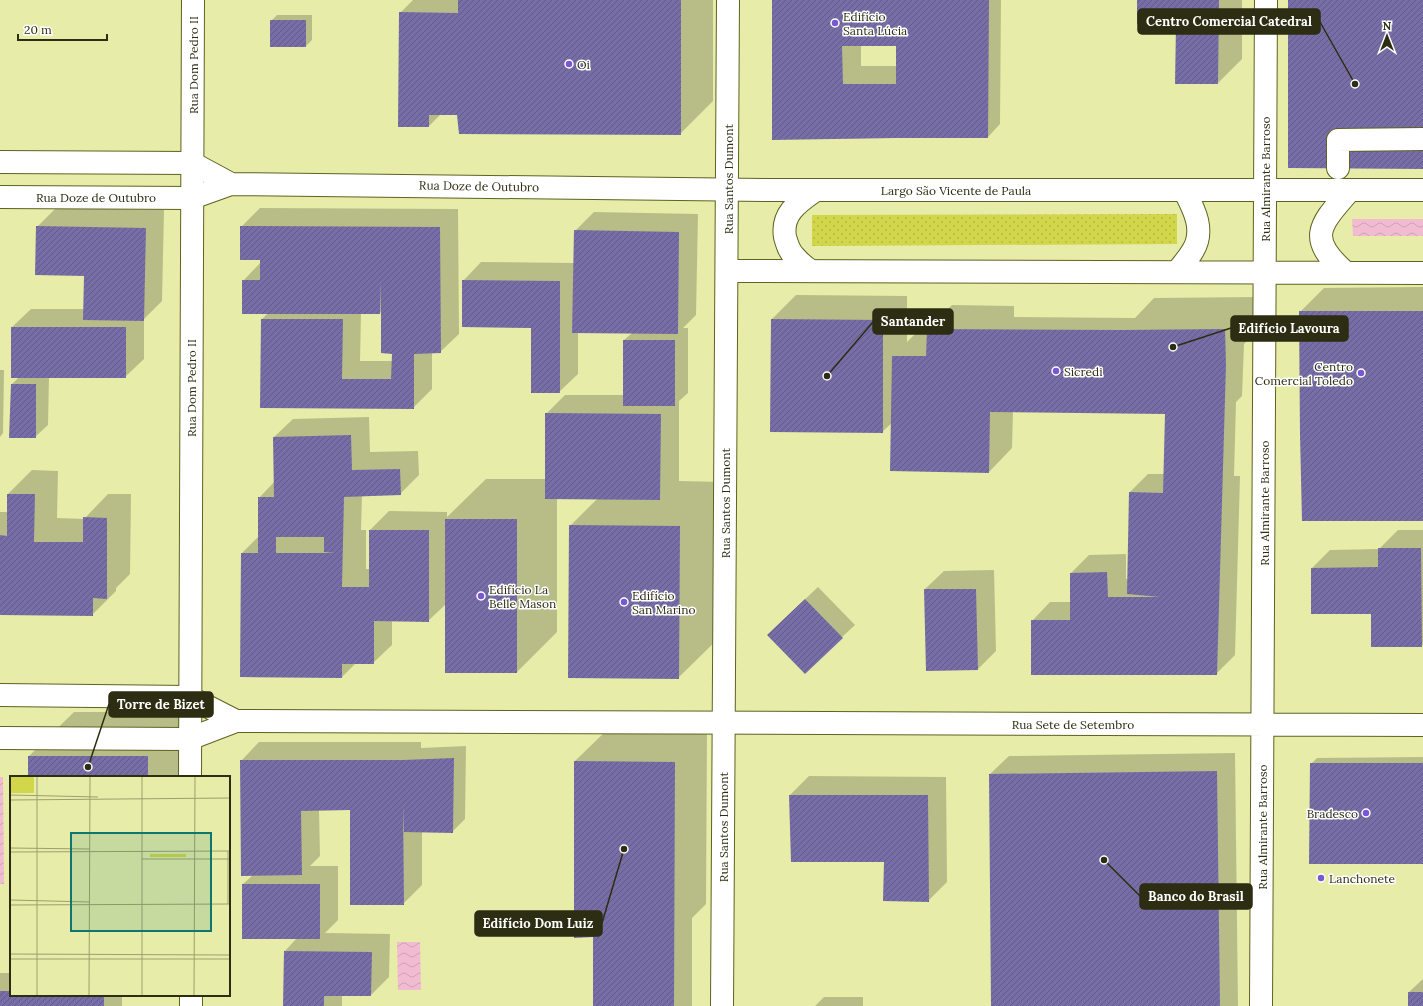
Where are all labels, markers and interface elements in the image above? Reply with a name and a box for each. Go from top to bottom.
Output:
place label: Edifício Santa Lúcia [843,9,907,38]
callout: Centro Comercial Catedral [1138,9,1320,34]
text: Centro Comercial Catedral [1146,13,1312,30]
scale bar [18,16,107,42]
street label: Rua Dom Pedro II [186,16,201,114]
north arrow [1367,16,1407,56]
marker: Edifício Santa Lúcia [830,18,840,28]
text: N [1383,19,1392,33]
text: 20 m [24,22,52,37]
place label: Oi [577,57,590,72]
marker: Oi [564,59,574,69]
street label: Rua Almirante Barroso [1258,116,1273,242]
street label: Rua Santos Dumont [721,124,736,234]
street label: Rua Doze de Outubro [419,177,539,195]
street label: Largo São Vicente de Paula [881,183,1031,198]
street label: Rua Doze de Outubro [36,190,156,205]
callout: Santander [873,309,953,334]
text: Santander [881,313,946,330]
callout: Edifício Lavoura [1231,316,1348,341]
text: Edifício Lavoura [1238,320,1340,337]
street label: Rua Dom Pedro II [184,339,199,437]
place label: Centro Comercial Toledo [1255,359,1353,388]
place label: Sicredi [1064,364,1103,379]
marker: Sicredi [1051,366,1061,376]
marker: Centro Comercial Toledo [1356,368,1366,378]
street label: Rua Almirante Barroso [1257,440,1272,566]
street label: Rua Santos Dumont [718,448,733,558]
place label: Edifício La Belle Mason [489,582,556,611]
place label: Edifício San Marino [632,588,696,617]
marker: Edifício La Belle Mason [476,591,486,601]
marker: Edifício San Marino [619,597,629,607]
callout: Torre de Bizet [109,692,213,717]
text: Torre de Bizet [117,696,206,713]
street label: Rua Sete de Setembro [1012,717,1134,732]
street label: Rua Almirante Barroso [1255,764,1270,890]
street label: Rua Santos Dumont [716,772,731,882]
inset map [10,776,230,996]
place label: Bradesco [1307,806,1358,821]
marker: Bradesco [1361,808,1371,818]
place label: Lanchonete [1329,871,1396,886]
marker: Lanchonete [1316,873,1326,883]
callout: Banco do Brasil [1140,884,1252,909]
text: Banco do Brasil [1148,888,1244,905]
callout: Edifício Dom Luiz [475,911,602,936]
text: Edifício Dom Luiz [483,915,594,932]

